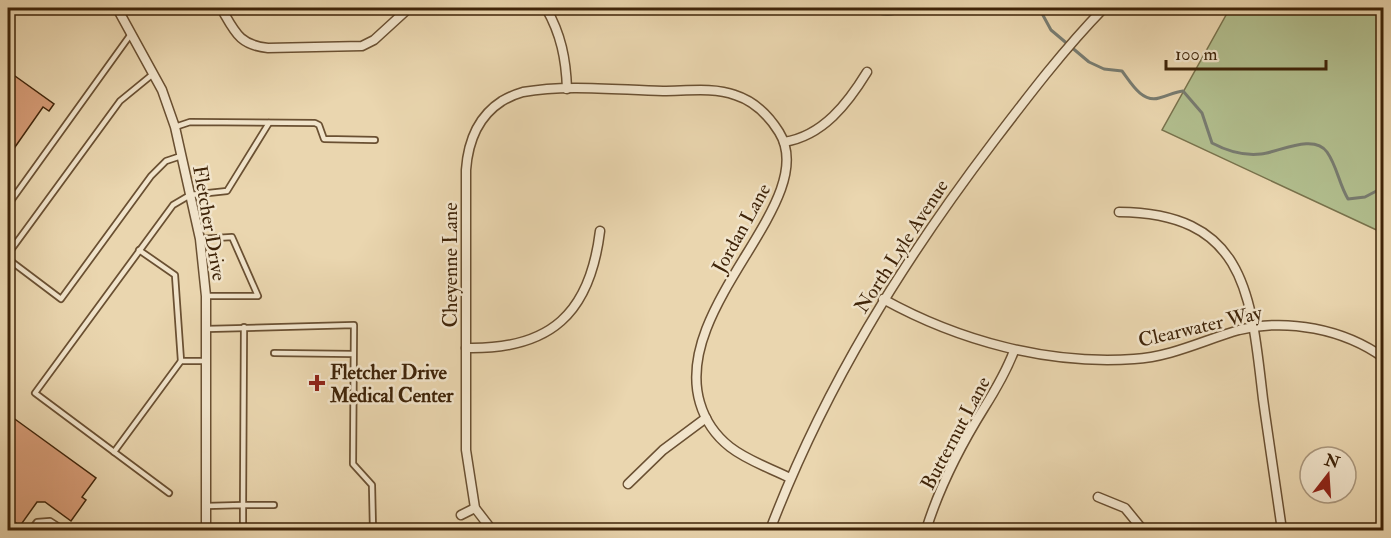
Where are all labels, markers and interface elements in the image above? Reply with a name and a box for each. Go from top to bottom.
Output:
scale bar [1166,33,1326,71]
text: 100 m [1175,43,1218,66]
street label: Fletcher Drive [187,163,232,283]
street label: North Lyle Avenue [849,175,954,318]
street label: Jordan Lane [706,179,776,278]
street label: Cheyenne Lane [438,202,463,328]
street label: Clearwater Way [1136,300,1266,353]
place label: Fletcher Drive Medical Center [329,360,454,408]
street label: Butternut Lane [915,372,996,494]
marker: Fletcher Drive Medical Center [308,374,326,392]
north arrow [1298,445,1358,505]
text: N [1321,450,1343,473]

